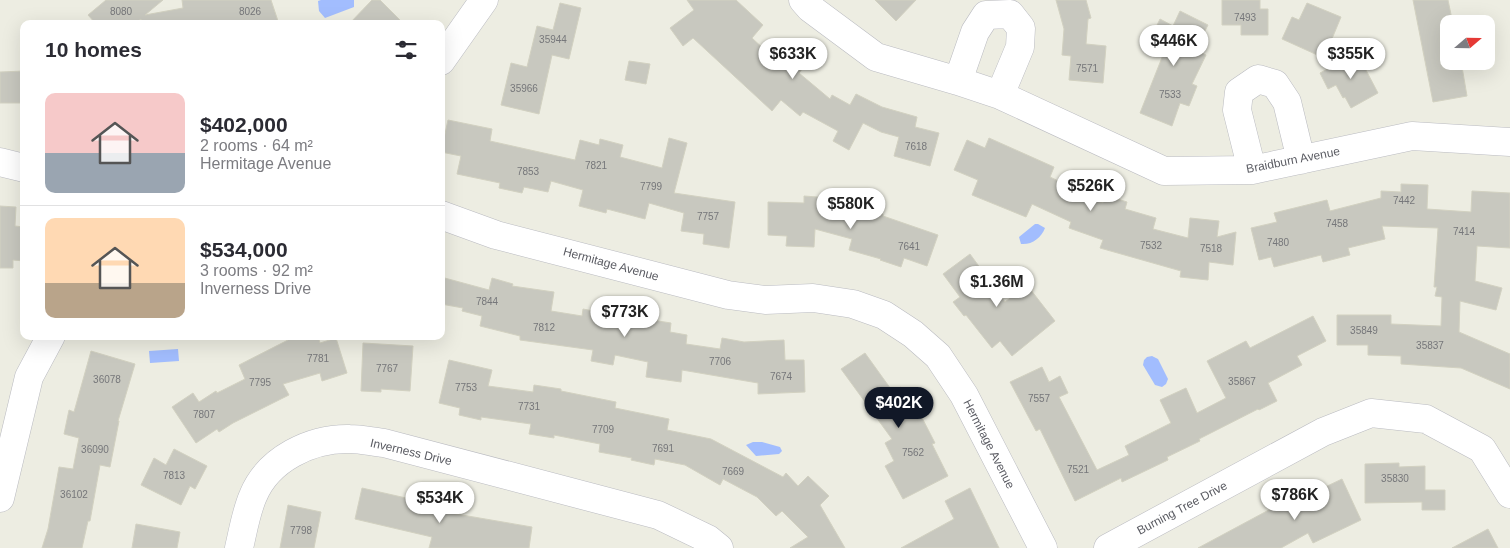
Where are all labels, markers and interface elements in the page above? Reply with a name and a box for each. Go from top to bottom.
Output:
house number: 8080 [110,6,133,17]
house number: 8026 [239,6,262,17]
house number: 7493 [1234,12,1257,23]
north arrow [1440,15,1495,70]
map controls [1440,15,1495,70]
pin: $446K [1139,24,1209,67]
text: $446K [1150,32,1198,49]
house number: 35944 [539,34,567,45]
icon: filters [392,36,420,64]
text: 10 homes [45,38,142,61]
pin: $633K [758,38,828,80]
pin: $355K [1316,38,1386,80]
text: $633K [769,45,817,62]
text: $355K [1327,45,1375,62]
house number: 7571 [1076,63,1099,74]
house number: 35966 [510,83,538,94]
house number: 7533 [1159,89,1182,100]
icon: home [85,113,145,173]
text: $402,000 [200,113,288,136]
text: 2 rooms · 64 m² [200,137,313,154]
house number: 7618 [905,141,928,152]
street label: Braidburn Avenue [1245,144,1341,176]
text: Hermitage Avenue [200,155,331,172]
house number: 7821 [585,160,608,171]
house number: 7853 [517,166,540,177]
pin: $526K [1056,170,1126,212]
text: $526K [1067,177,1115,194]
house number: 7799 [640,181,663,192]
pin: $580K [816,188,886,230]
text: $580K [827,195,875,212]
house number: 7442 [1393,195,1416,206]
house number: 7757 [697,211,720,222]
house number: 7458 [1326,218,1349,229]
house number: 7414 [1453,226,1476,237]
house number: 7480 [1267,237,1290,248]
icon: home [85,238,145,298]
text: $534,000 [200,238,288,261]
house number: 7532 [1140,240,1163,251]
house number: 7641 [898,241,921,252]
house number: 7518 [1200,243,1223,254]
street label: Hermitage Avenue [562,244,661,284]
text: 3 rooms · 92 m² [200,262,313,279]
pin: $1.36M [956,266,1038,308]
text: $1.36M [970,273,1024,290]
text: Inverness Drive [200,280,311,297]
house number: 7844 [476,296,499,307]
pin: $773K [590,296,660,338]
text: $773K [601,303,649,320]
house number: 7812 [533,322,556,333]
house number: 35849 [1350,325,1378,336]
house number: 35837 [1416,340,1444,351]
house number: 7781 [307,353,330,364]
house number: 7706 [709,356,732,367]
house number: 7767 [376,363,399,374]
house number: 7674 [770,371,793,382]
house number: 36078 [93,374,121,385]
house number: 35867 [1228,376,1256,387]
house number: 7795 [249,377,272,388]
house number: 7753 [455,382,478,393]
pin: $402K [864,386,934,429]
house number: 7557 [1028,393,1051,404]
text: $402K [875,394,923,411]
street label: Hermitage Avenue [960,397,1018,491]
house number: 7731 [518,401,541,412]
house number: 7807 [193,409,216,420]
house number: 7709 [592,424,615,435]
street label: Inverness Drive [369,436,453,468]
house number: 7691 [652,443,675,454]
house number: 36090 [81,444,109,455]
house number: 7562 [902,447,925,458]
house number: 7521 [1067,464,1090,475]
house number: 7669 [722,466,745,477]
house number: 7813 [163,470,186,481]
house number: 35830 [1381,473,1409,484]
street label: Burning Tree Drive [1135,478,1230,538]
pin: $786K [1260,478,1330,521]
pin: $534K [405,482,475,524]
text: $786K [1271,486,1319,503]
house number: 36102 [60,489,88,500]
text: $534K [416,489,464,506]
house number: 7798 [290,525,313,536]

